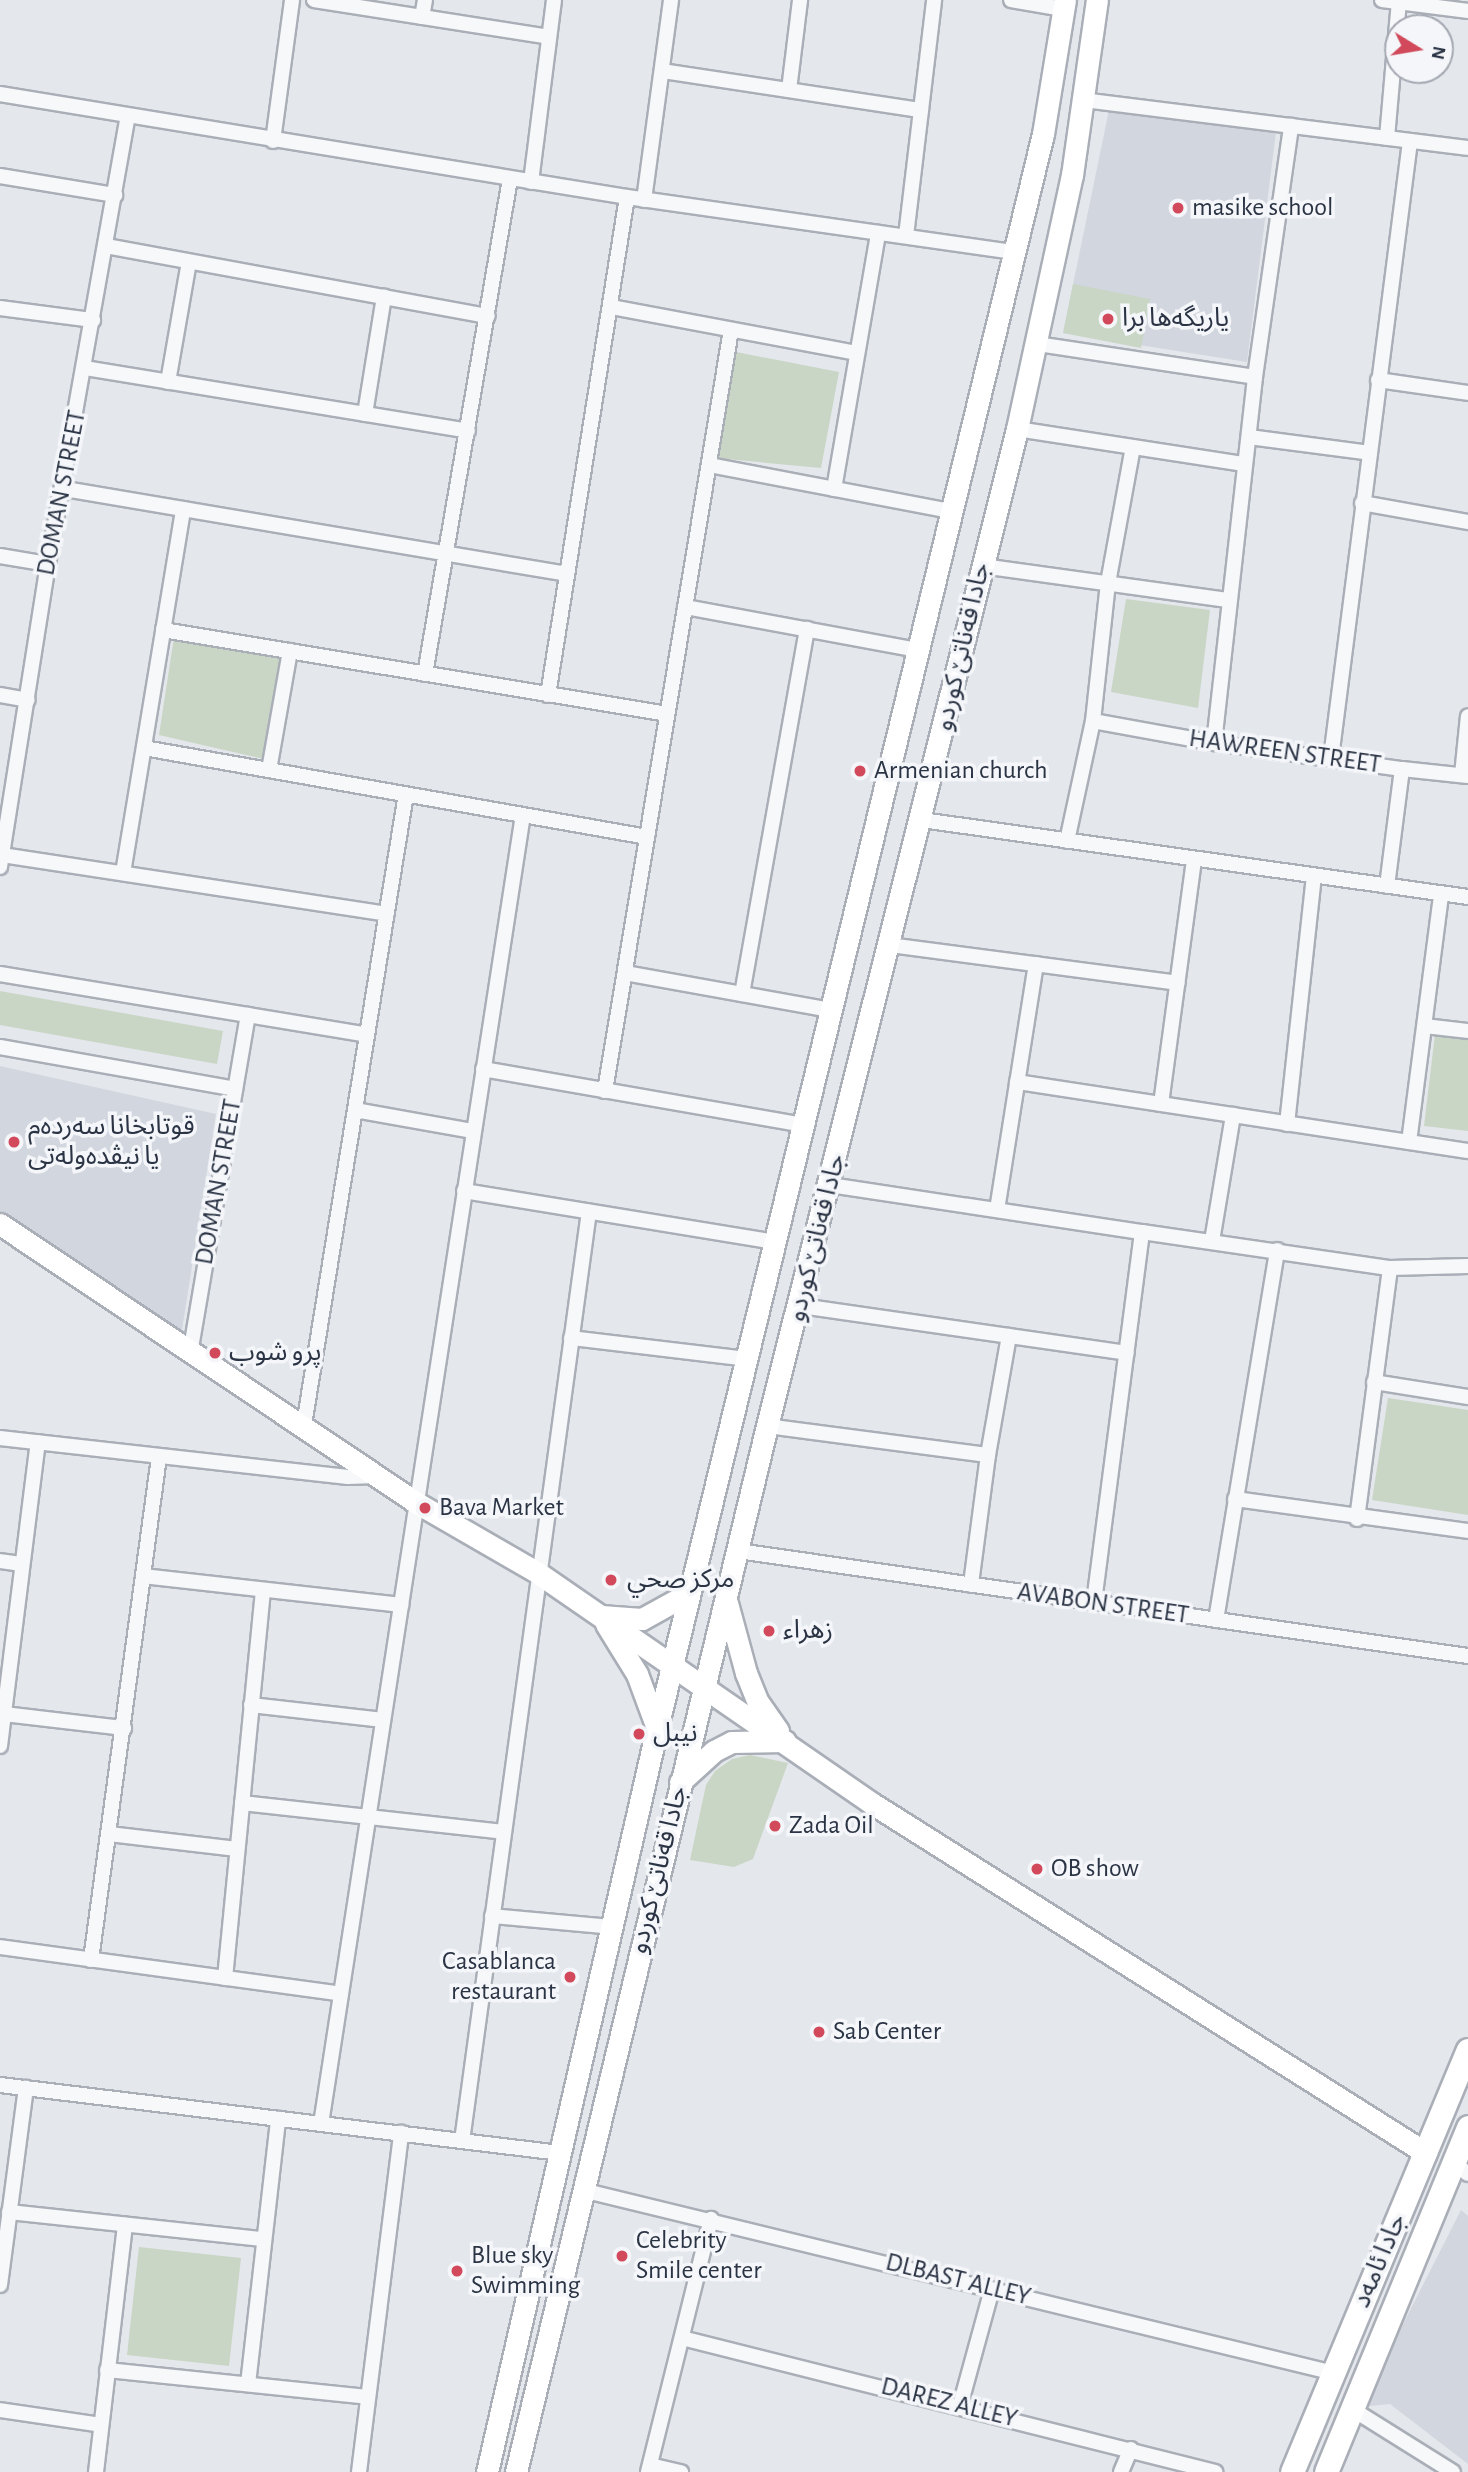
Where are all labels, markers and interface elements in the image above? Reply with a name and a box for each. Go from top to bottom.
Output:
north arrow [1384,14,1454,84]
text: N [1428,44,1449,61]
place label: masike school [1192,192,1334,224]
marker: masike school [1170,200,1186,216]
place label: یاریگەھا برا [1122,303,1229,335]
marker: یاریگەھا برا [1100,311,1116,327]
street label: DOMAN STREET [31,408,93,578]
street label: جادا قەناتێ کوردو [929,560,997,734]
street label: HAWREEN STREET [1187,723,1383,781]
place label: Armenian church [874,755,1048,787]
marker: Armenian church [852,763,868,779]
street label: DOMAN STREET [189,1097,249,1267]
place label: قوتابخانا سەردەم یا نیڤدەولەتی [28,1111,195,1172]
marker: قوتابخانا سەردەم یا نیڤدەولەتی [6,1134,22,1150]
street label: جادا قەناتێ کوردو [781,1151,853,1325]
place label: پرو شوب [229,1337,321,1369]
marker: پرو شوب [207,1345,223,1361]
place label: Bava Market [439,1492,564,1524]
marker: Bava Market [417,1500,433,1516]
place label: مركز صحي [627,1564,734,1596]
marker: مركز صحي [601,1570,621,1590]
street label: AVABON STREET [1015,1577,1191,1631]
place label: زهراء [783,1615,833,1647]
marker: زهراء [761,1623,777,1639]
place label: نيبل [653,1718,698,1750]
marker: نيبل [631,1726,647,1742]
street label: جادا قەناتێ کوردو [623,1783,695,1957]
place label: Zada Oil [789,1810,874,1842]
marker: Zada Oil [767,1818,783,1834]
place label: OB show [1051,1853,1139,1885]
marker: OB show [1029,1861,1045,1877]
place label: Casablanca restaurant [442,1946,556,2008]
marker: Casablanca restaurant [562,1969,578,1985]
place label: Sab Center [833,2016,941,2048]
marker: Sab Center [811,2024,827,2040]
street label: جادا ئامەد [1346,2209,1414,2313]
place label: Celebrity Smile center [636,2225,762,2286]
place label: Blue sky Swimming [471,2240,580,2302]
street label: DLBAST ALLEY [882,2247,1034,2313]
marker: Celebrity Smile center [614,2248,630,2264]
marker: Blue sky Swimming [449,2263,465,2279]
street label: DAREZ ALLEY [878,2371,1020,2435]

